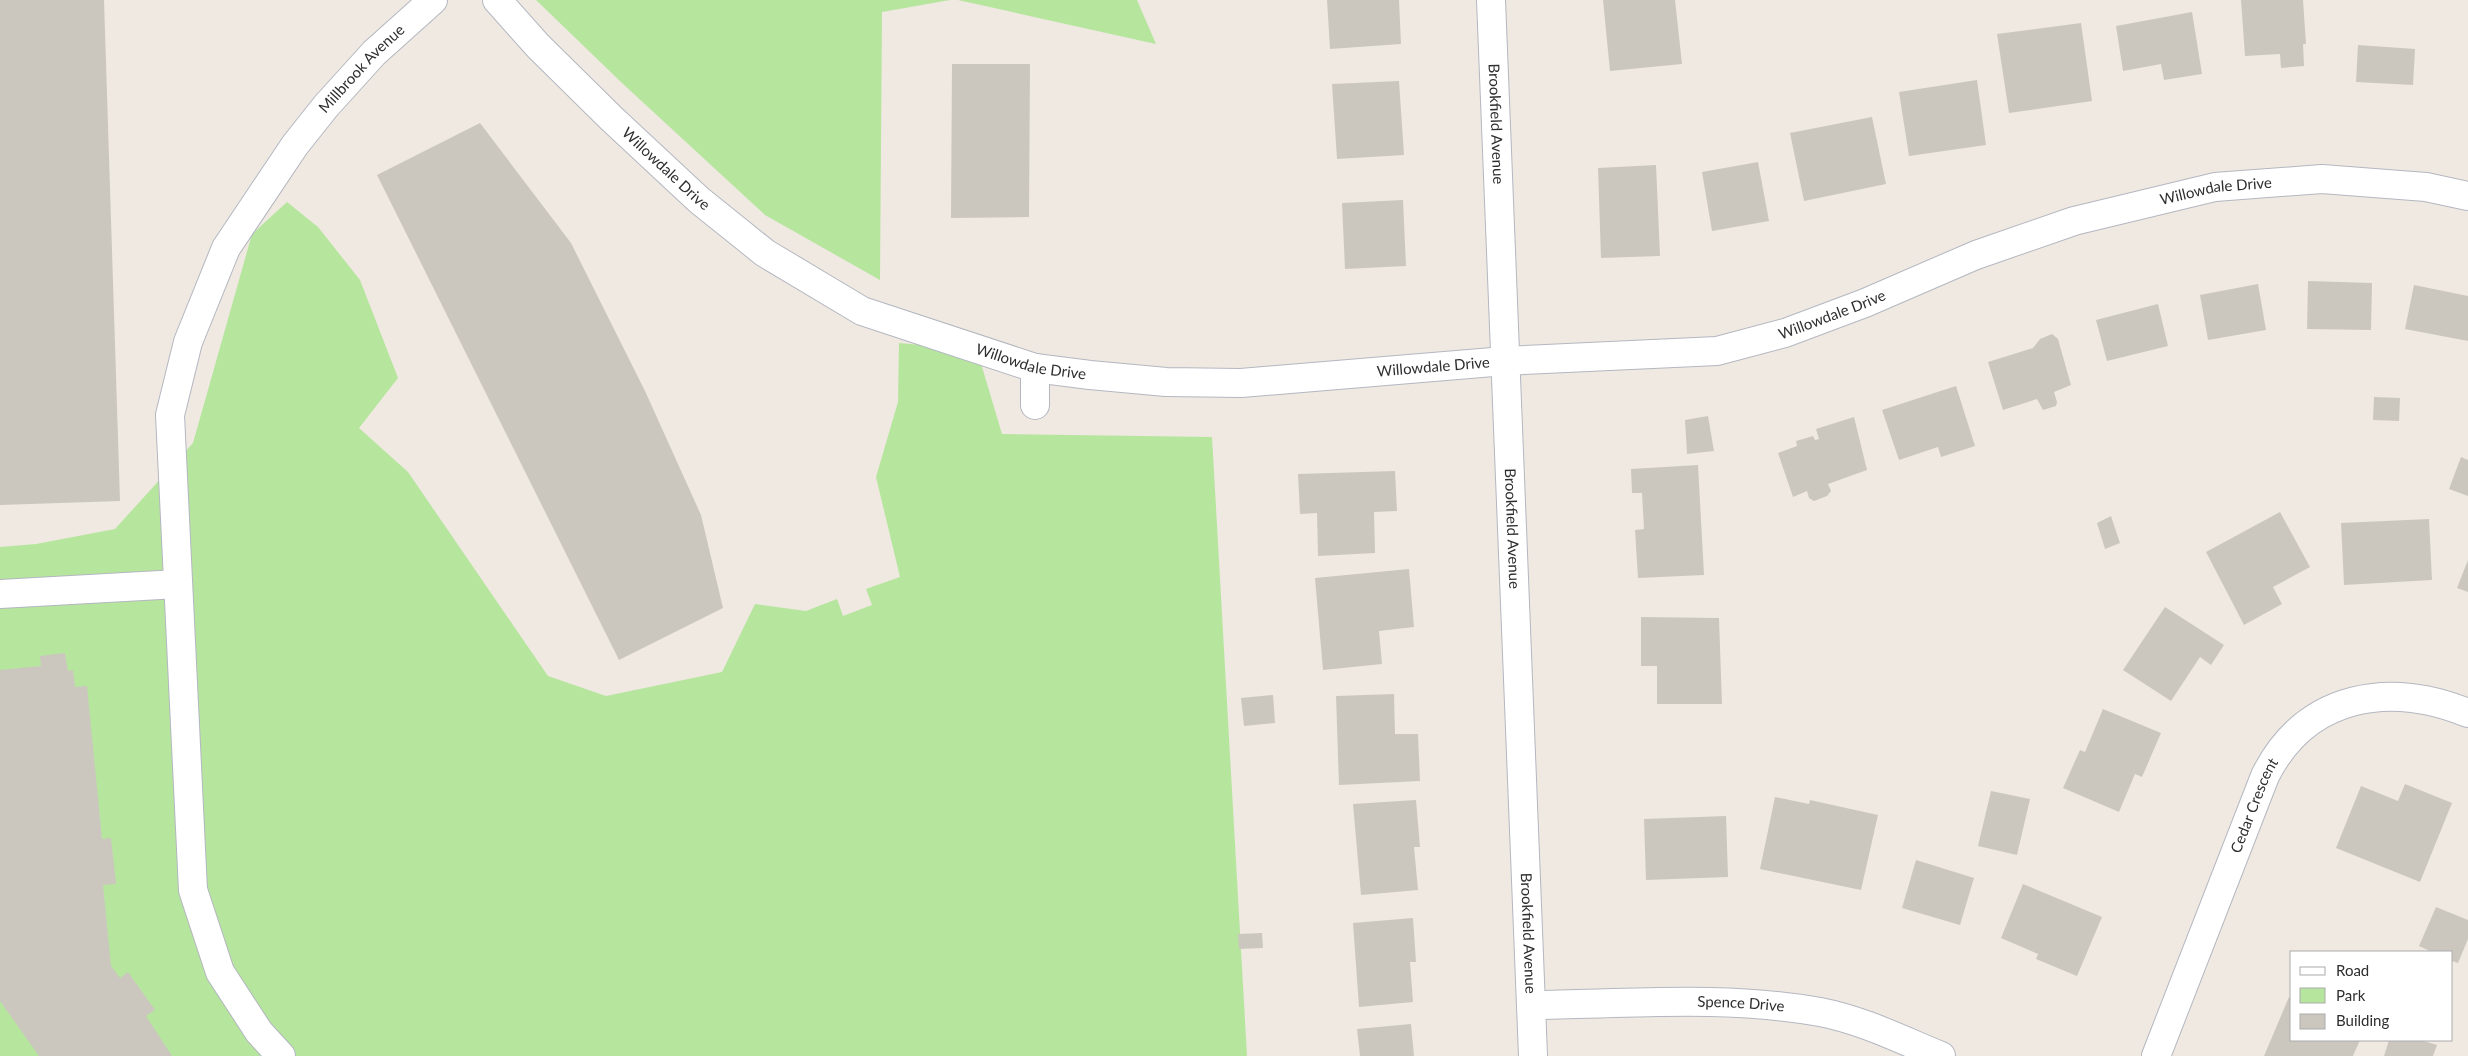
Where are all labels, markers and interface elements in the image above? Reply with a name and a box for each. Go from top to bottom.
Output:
street label: Millbrook Avenue [314,20,408,116]
street label: Brookfield Avenue [1486,63,1508,185]
street label: Willowdale Drive [619,123,714,213]
street label: Willowdale Drive [2158,173,2272,208]
street label: Willowdale Drive [1776,285,1888,343]
street label: Willowdale Drive [974,339,1087,382]
street label: Willowdale Drive [1376,352,1490,380]
street label: Brookfield Avenue [1502,468,1524,589]
street label: Cedar Crescent [2226,754,2281,855]
street label: Brookfield Avenue [1518,872,1541,994]
legend [2290,951,2453,1041]
text: Road [2336,961,2369,979]
text: Park [2336,986,2366,1004]
street label: Spence Drive [1697,992,1786,1015]
text: Building [2336,1011,2389,1029]

